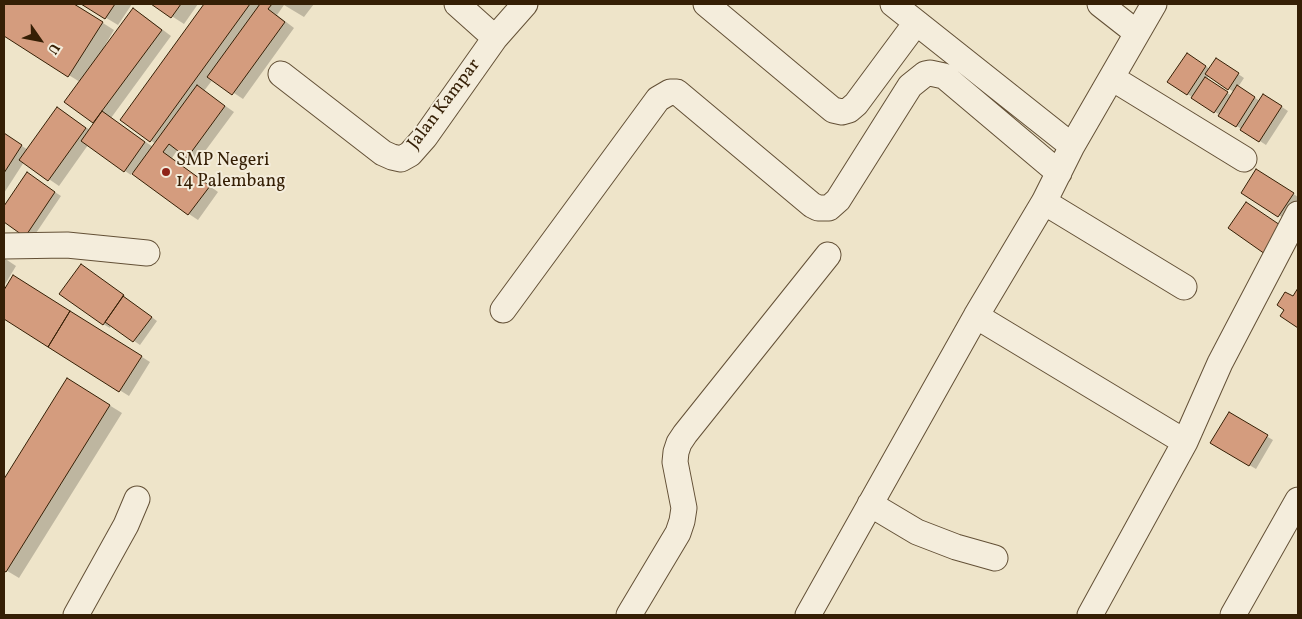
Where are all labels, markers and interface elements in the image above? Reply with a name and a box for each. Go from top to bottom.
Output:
north arrow [15,15,65,65]
text: U [42,39,64,58]
street label: Jalan Kampar [404,56,486,154]
place label: SMP Negeri 14 Palembang [176,151,285,193]
marker: SMP Negeri 14 Palembang [160,166,172,178]

